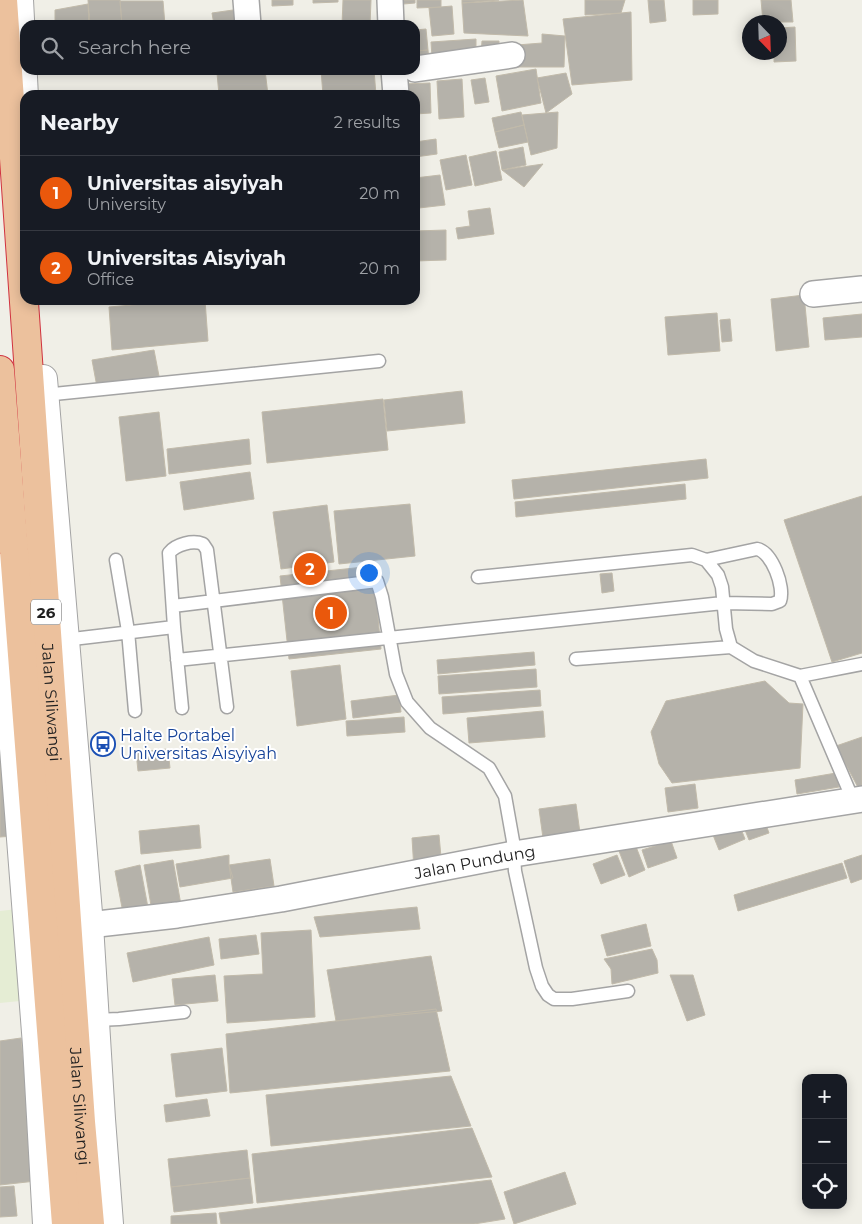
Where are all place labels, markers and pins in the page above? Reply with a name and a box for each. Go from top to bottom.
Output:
pin: 2 [294,550,326,588]
pin: 1 [315,594,347,632]
place label: Halte Portabel Universitas Aisyiyah [120,726,277,763]
bus stop icon: Halte Portabel Universitas Aisyiyah [90,731,116,757]

